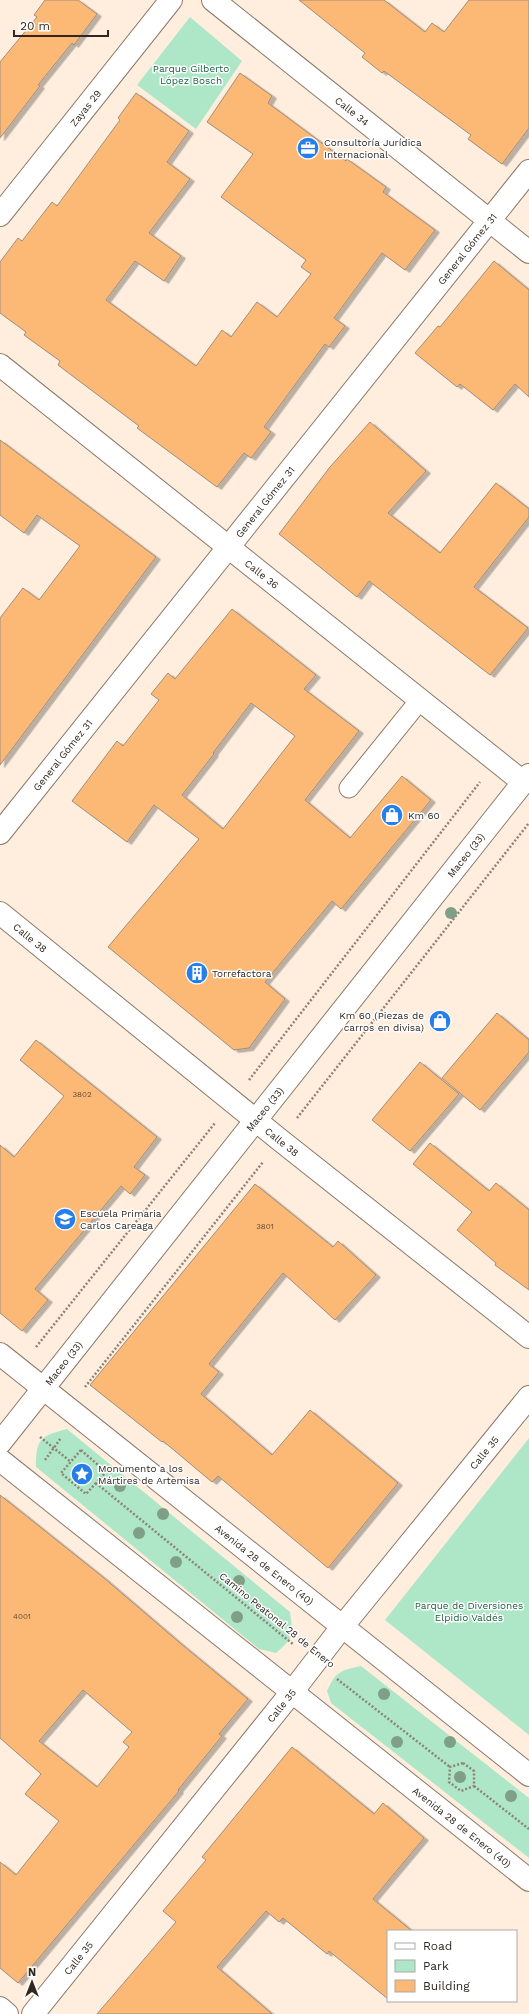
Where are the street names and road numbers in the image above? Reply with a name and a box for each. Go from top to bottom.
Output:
street label: Zayas 29 [68,87,103,128]
street label: Calle 34 [333,94,371,128]
street label: General Gómez 31 [435,211,499,286]
street label: General Gómez 31 [233,464,296,540]
street label: Calle 36 [243,557,281,591]
street label: General Gómez 31 [31,717,94,793]
street label: Maceo (33) [445,831,486,879]
street label: Calle 38 [11,921,49,954]
street label: Maceo (33) [244,1085,285,1133]
street label: Calle 38 [263,1125,301,1158]
street label: Maceo (33) [43,1339,84,1387]
street label: Calle 35 [467,1433,501,1471]
street label: Avenida 28 de Enero (40) [213,1522,316,1607]
street label: Camino Peatonal 28 de Enero [217,1570,337,1670]
street label: Calle 35 [265,1686,298,1724]
street label: Avenida 28 de Enero (40) [411,1784,513,1869]
street label: Calle 35 [61,1939,95,1977]

